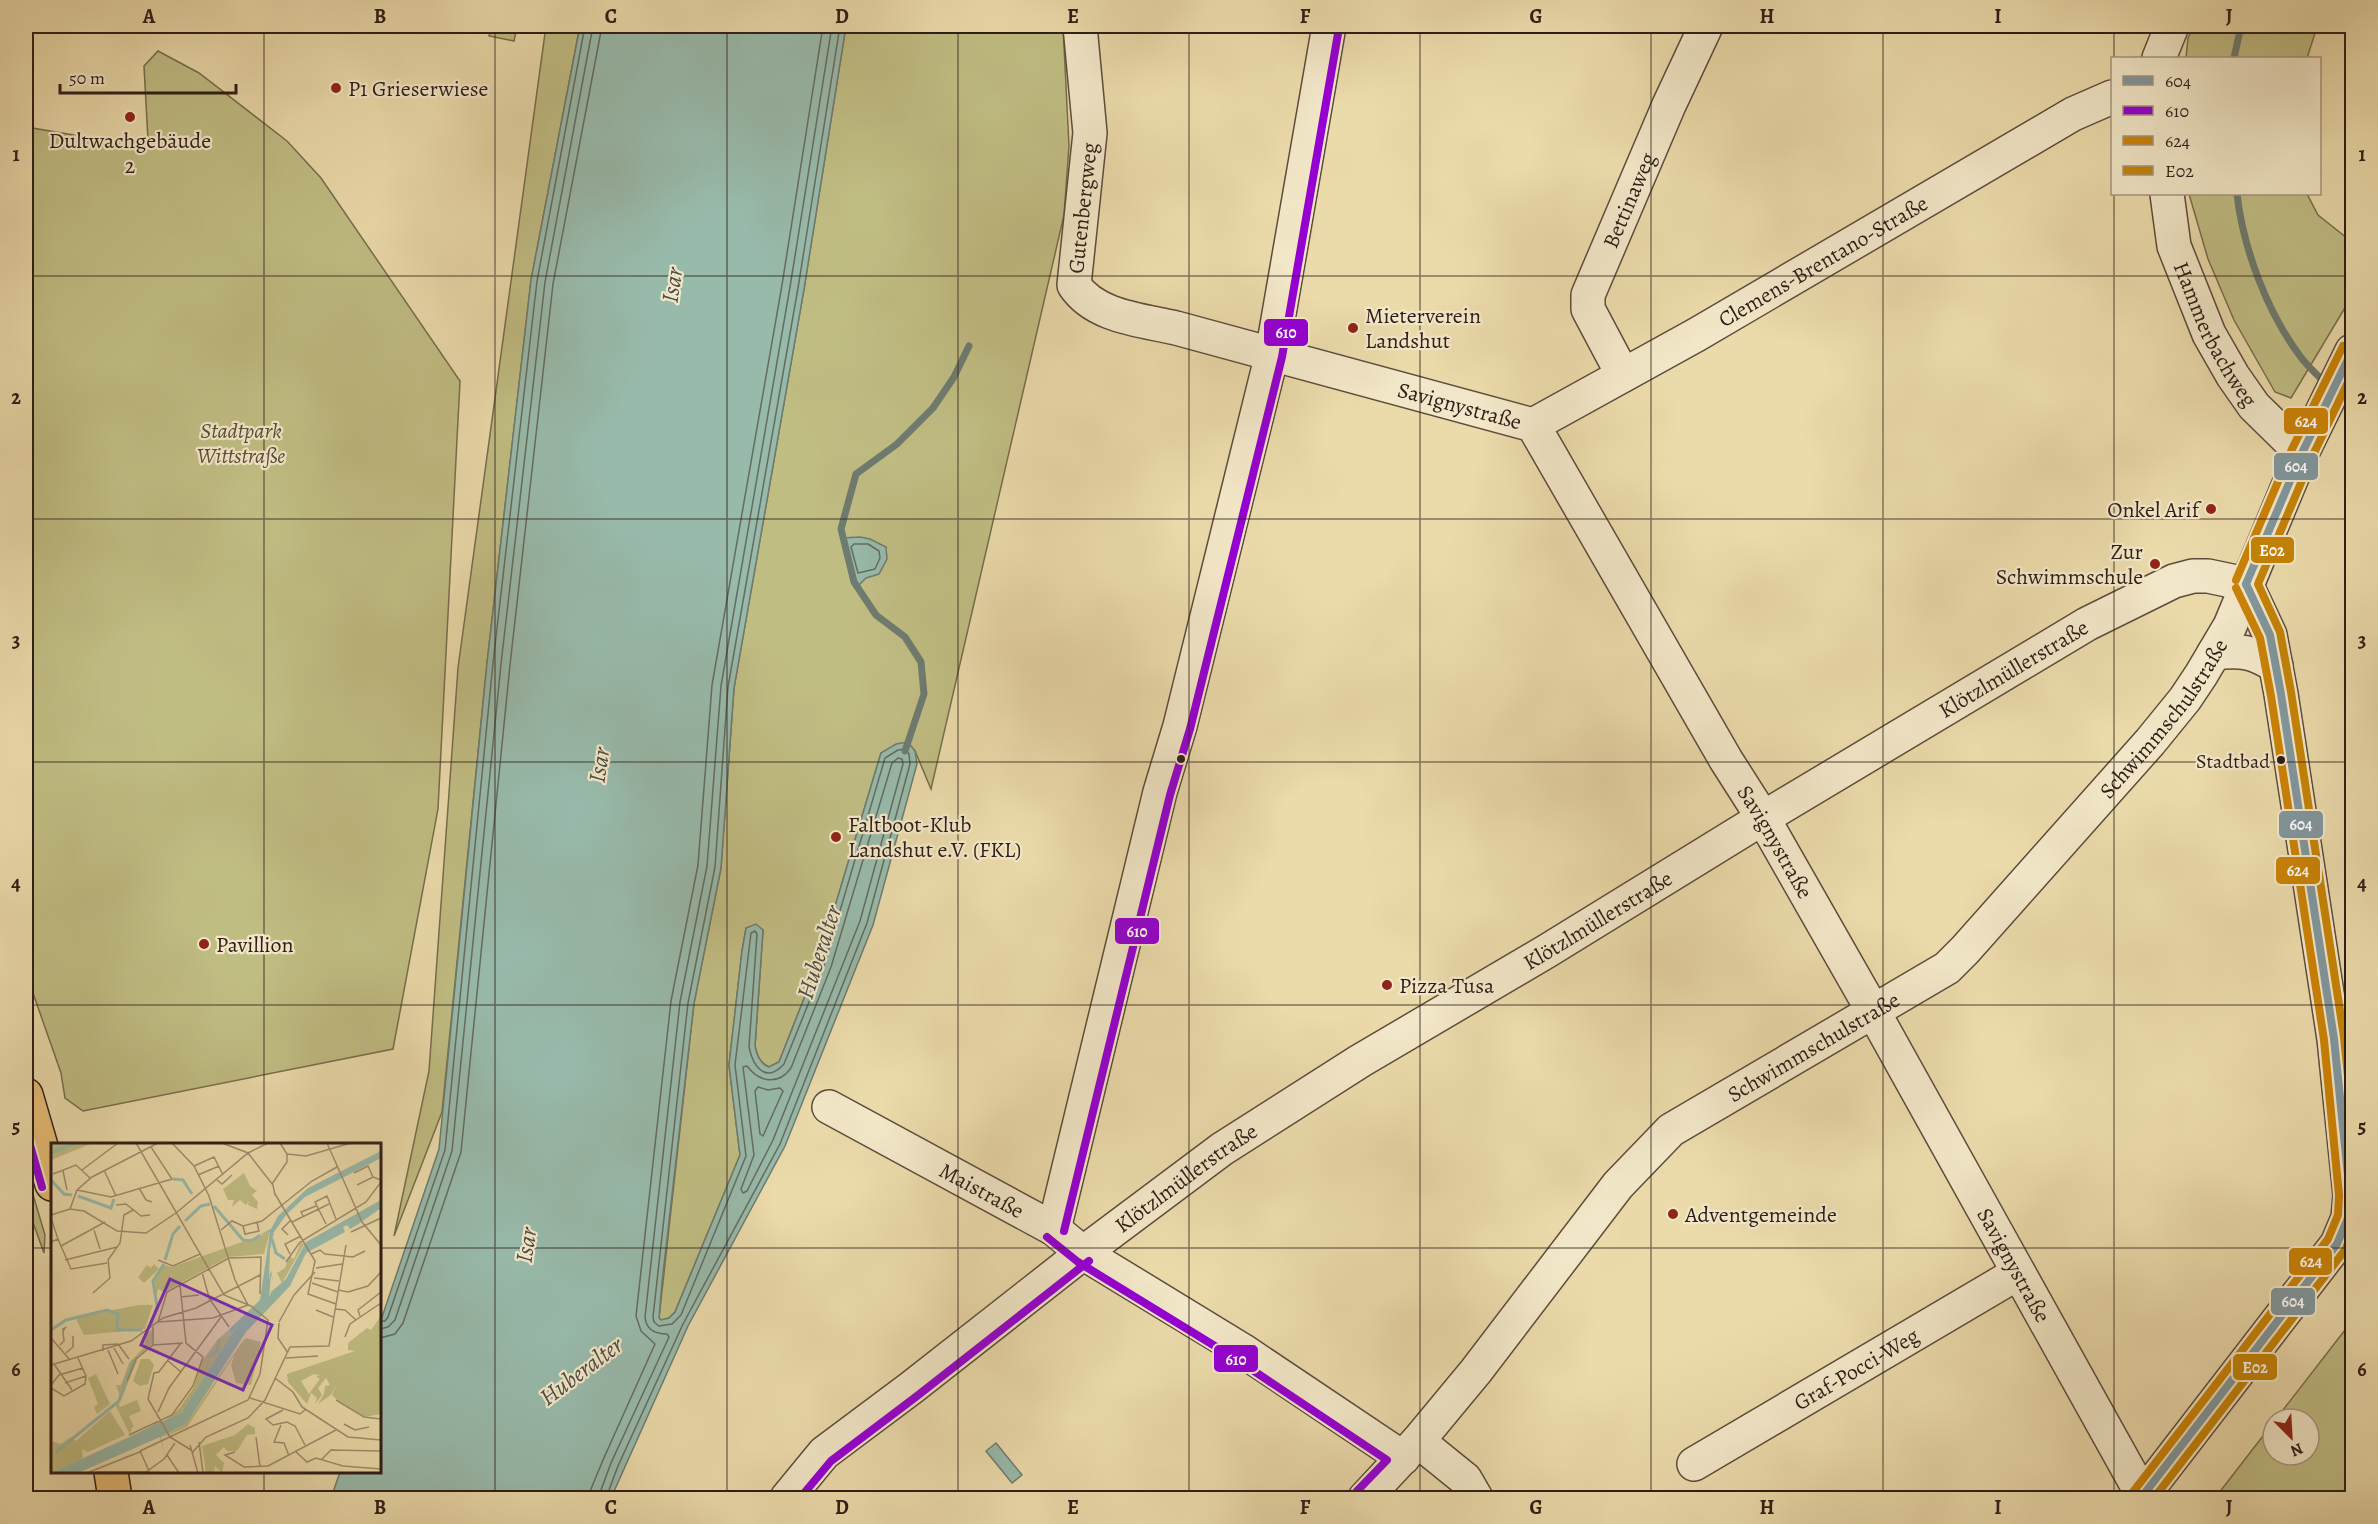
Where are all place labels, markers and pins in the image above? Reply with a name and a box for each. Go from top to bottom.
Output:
place label: P1 Grieserwiese [348,74,488,104]
marker: P1 Grieserwiese [329,81,343,95]
marker: Dultwachgebäude 2 [123,110,137,124]
place label: Dultwachgebäude 2 [49,126,211,181]
place label: Mieterverein Landshut [1365,301,1481,356]
marker: Mieterverein Landshut [1346,321,1360,335]
place label: Onkel Arif [2107,495,2202,525]
marker: Onkel Arif [2204,502,2218,516]
place label: Zur Schwimmschule [1996,537,2143,592]
marker: Zur Schwimmschule [2148,557,2162,571]
place label: Stadtbad [2196,748,2270,775]
unlabelled marker [1175,753,1187,765]
marker: Stadtbad [2275,754,2287,766]
place label: Faltboot-Klub Landshut e.V. (FKL) [848,810,1021,865]
marker: Faltboot-Klub Landshut e.V. (FKL) [829,830,843,844]
place label: Pavillion [216,930,293,960]
marker: Pavillion [197,937,211,951]
place label: Pizza Tusa [1399,971,1495,1001]
marker: Pizza Tusa [1380,978,1394,992]
place label: Adventgemeinde [1684,1200,1837,1230]
marker: Adventgemeinde [1666,1207,1680,1221]

